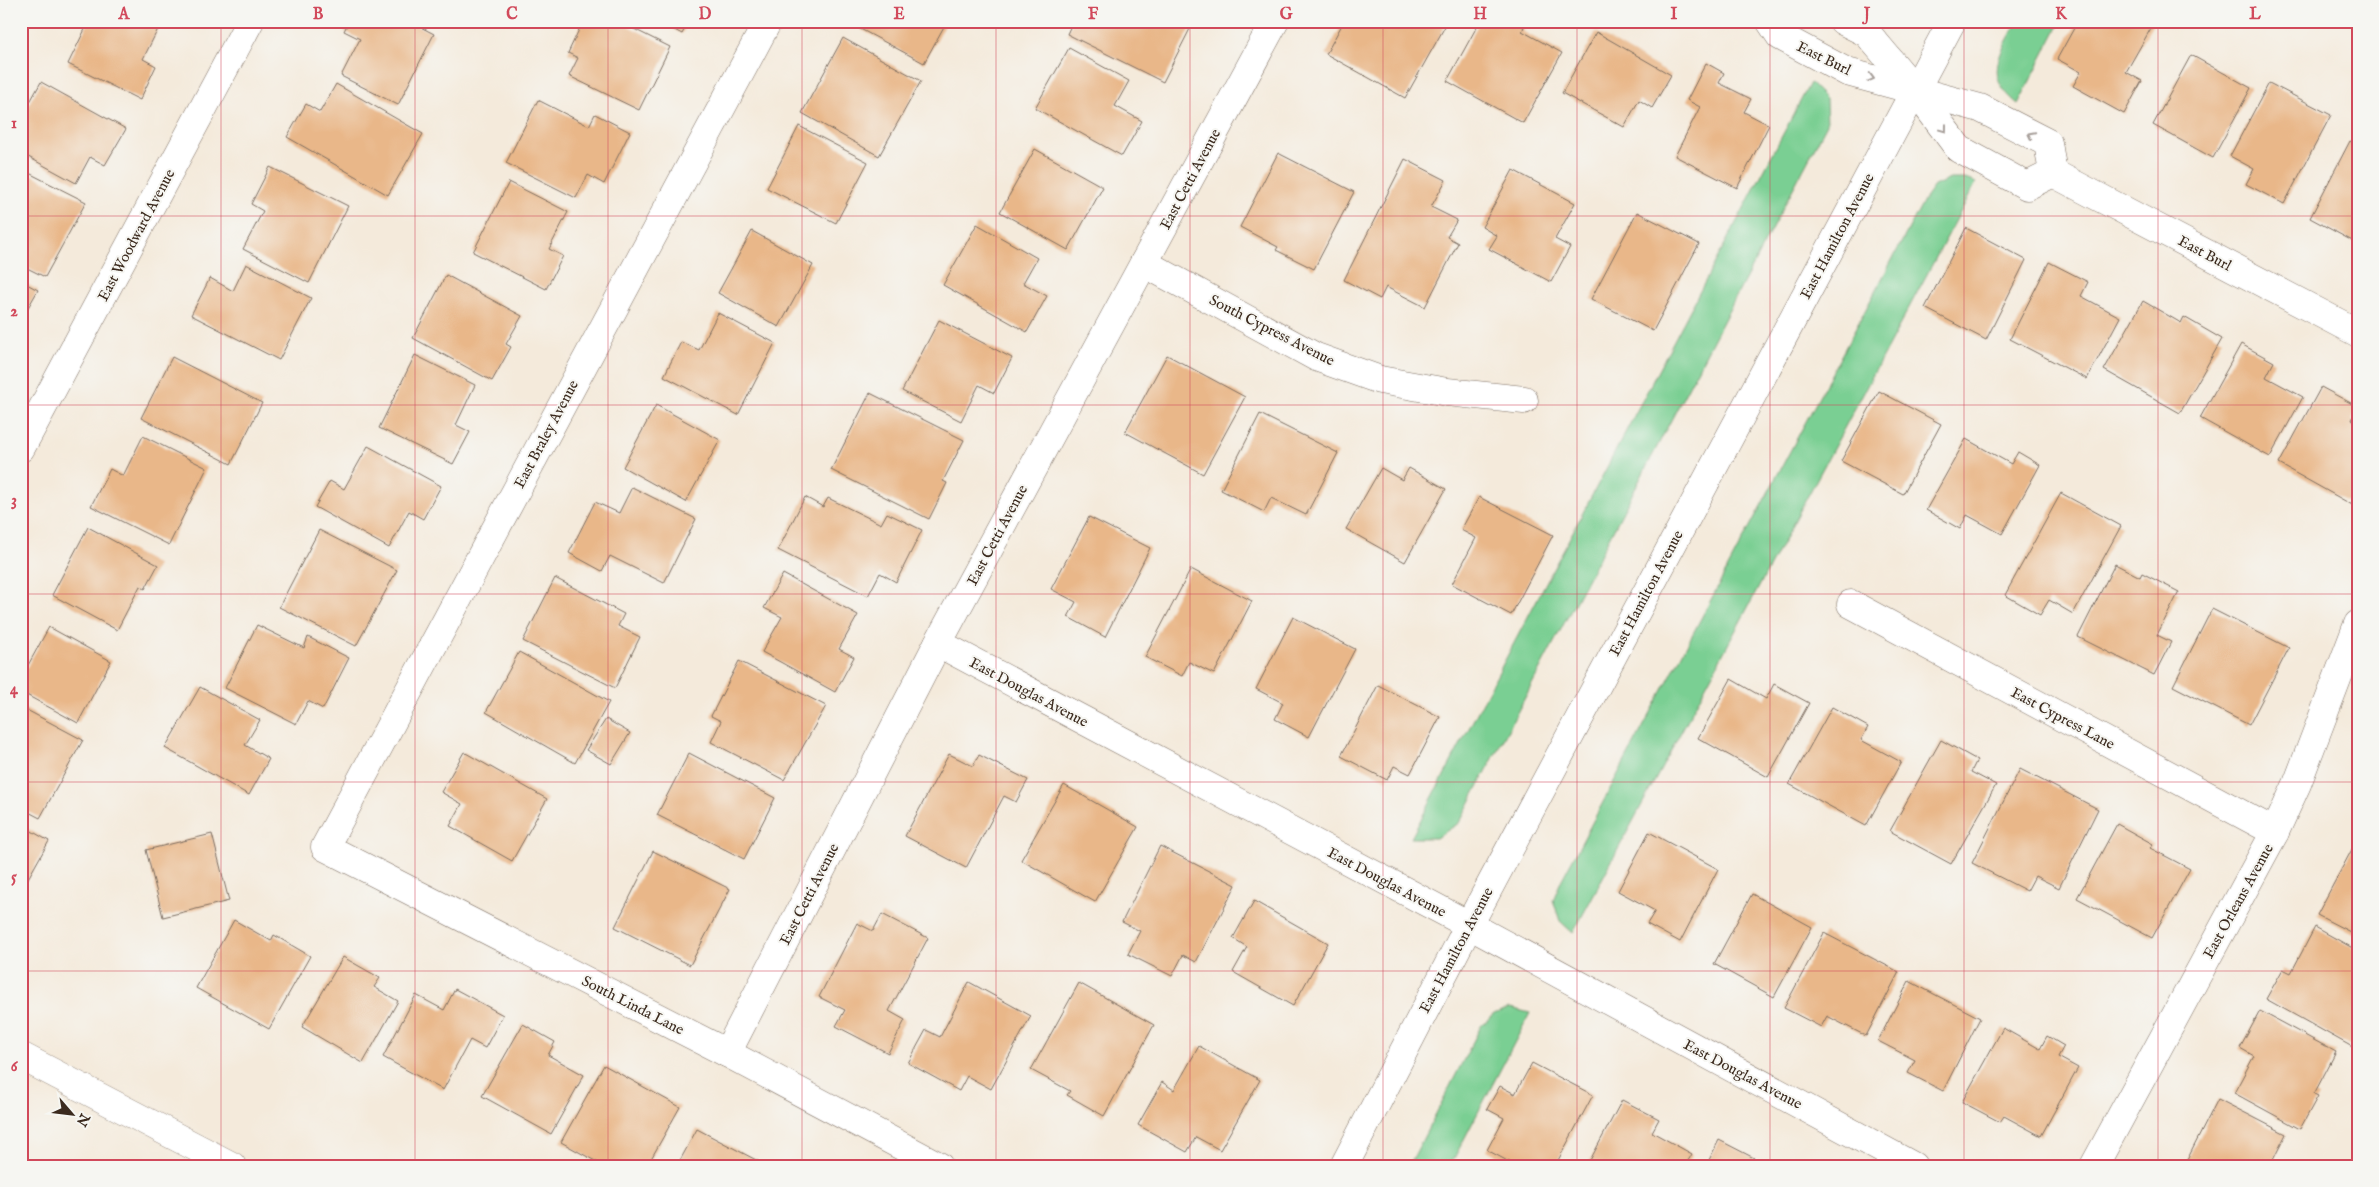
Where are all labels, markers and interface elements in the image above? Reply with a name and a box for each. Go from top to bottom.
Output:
text: A [118,5,131,25]
text: B [313,5,324,25]
text: C [506,5,518,25]
text: D [699,5,712,25]
text: E [893,5,905,25]
text: F [1088,5,1099,25]
text: G [1280,5,1293,25]
text: H [1473,5,1487,25]
text: I [1671,5,1678,25]
text: J [1862,5,1871,25]
text: K [2055,5,2068,25]
text: L [2249,5,2261,25]
street label: East Burl [1794,37,1855,80]
one-way arrow [1867,73,1875,83]
text: 1 [11,114,17,134]
one-way arrow [1939,123,1947,132]
street label: East Cetti Avenue [1156,125,1225,233]
one-way arrow [2028,131,2037,141]
street label: East Woodward Avenue [94,166,179,305]
street label: East Hamilton Avenue [1796,170,1879,302]
street label: East Burl [2175,231,2236,276]
street label: South Cypress Avenue [1206,291,1338,370]
text: 2 [10,302,18,322]
street label: East Braley Avenue [510,377,583,492]
street label: East Cetti Avenue [963,481,1032,589]
text: 3 [11,491,17,511]
street label: East Hamilton Avenue [1605,527,1688,659]
street label: East Douglas Avenue [966,653,1091,732]
text: 4 [10,680,19,700]
street label: East Cypress Lane [2008,683,2118,754]
street label: East Cetti Avenue [776,840,843,948]
street label: East Orleans Avenue [2199,840,2278,962]
street label: East Douglas Avenue [1324,843,1449,922]
text: 5 [11,868,17,888]
street label: East Hamilton Avenue [1415,884,1498,1016]
street label: South Linda Lane [578,971,687,1039]
street label: East Douglas Avenue [1680,1035,1805,1114]
text: 6 [11,1057,19,1077]
north arrow [48,1090,98,1140]
text: N [72,1109,94,1129]

